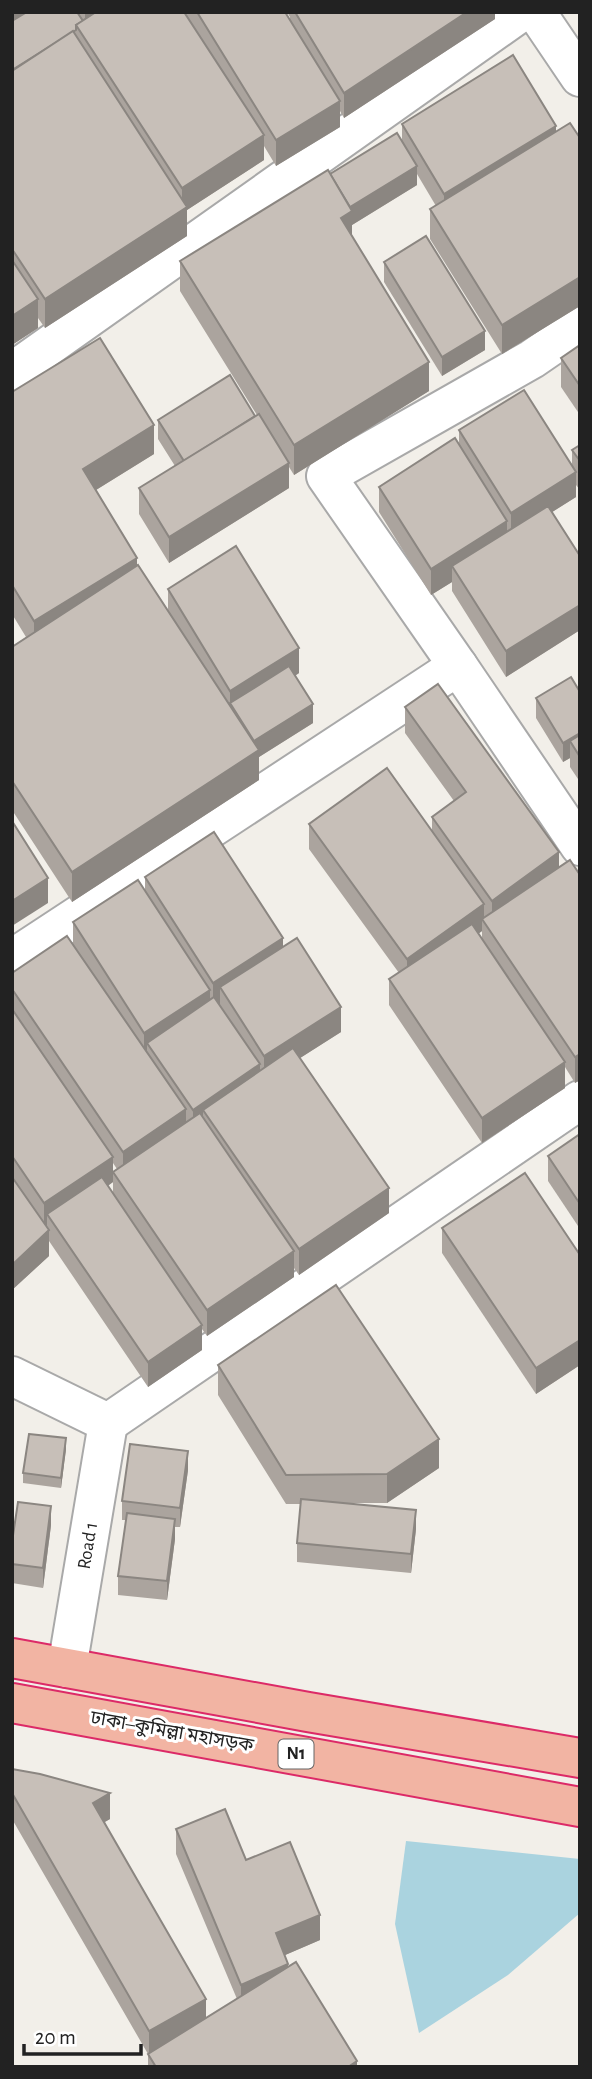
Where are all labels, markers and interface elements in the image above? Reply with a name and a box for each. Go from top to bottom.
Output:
street label: Road 1 [74,1521,101,1571]
street label: ঢাকা–কুমিল্লা মহাসড়ক [88,1705,256,1757]
road number: N1 [278,1740,314,1769]
scale bar [24,2012,142,2056]
text: 20 m [35,2027,76,2048]

